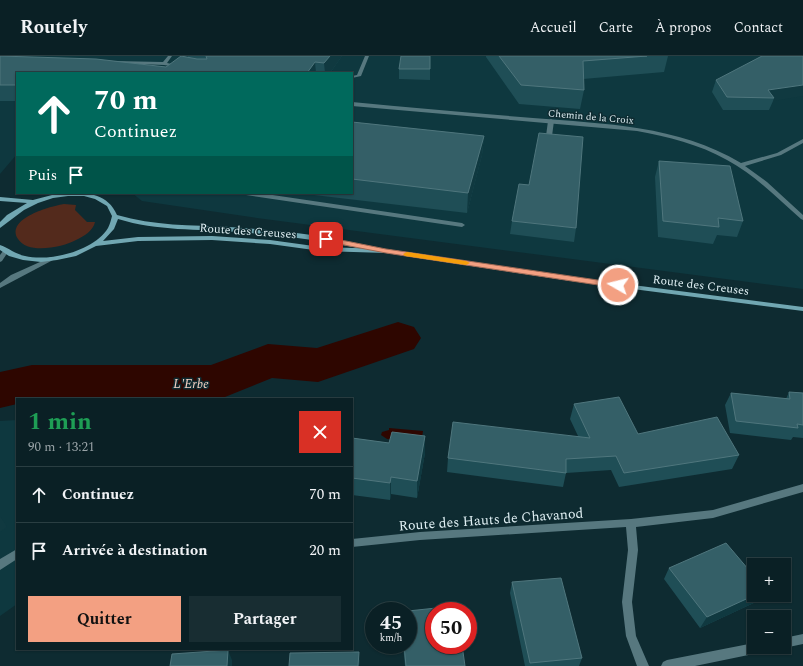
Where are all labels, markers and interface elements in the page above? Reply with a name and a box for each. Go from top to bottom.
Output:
text: Routely [20,13,87,42]
text: Accueil [530,17,577,38]
text: Carte [599,17,633,38]
text: À propos [655,17,712,38]
text: Contact [734,17,783,38]
text: 70 m [94,79,158,122]
icon: ahead [28,88,80,140]
street label: Chemin de la Croix [547,105,634,129]
text: Continuez [94,118,177,145]
text: Puis [28,164,57,187]
icon: arrive [65,164,87,186]
street label: Route des Creuses [199,219,297,244]
pin [309,222,343,256]
icon: arrive [315,228,337,250]
position arrow [597,264,639,306]
street label: Route des Creuses [652,270,750,301]
water label: L'Erbe [173,374,209,394]
text: 1 min [28,404,92,440]
button: close [299,411,341,453]
text: 90 m · 13:21 [28,437,94,457]
text: Continuez [62,483,134,506]
text: 70 m [309,483,341,506]
icon: ahead [28,484,50,506]
street label: Route des Hauts de Chavanod [398,503,584,536]
text: Arrivée à destination [62,539,208,562]
text: 20 m [309,539,341,562]
icon: arrive [28,540,50,562]
map controls [747,558,791,654]
button: + [747,558,791,602]
button: Quitter [28,596,181,642]
button: Partager [189,596,341,642]
speed limit sign: 50 [425,602,477,654]
text: 45 [380,608,402,638]
button: − [747,610,791,654]
text: km/h [380,630,402,646]

